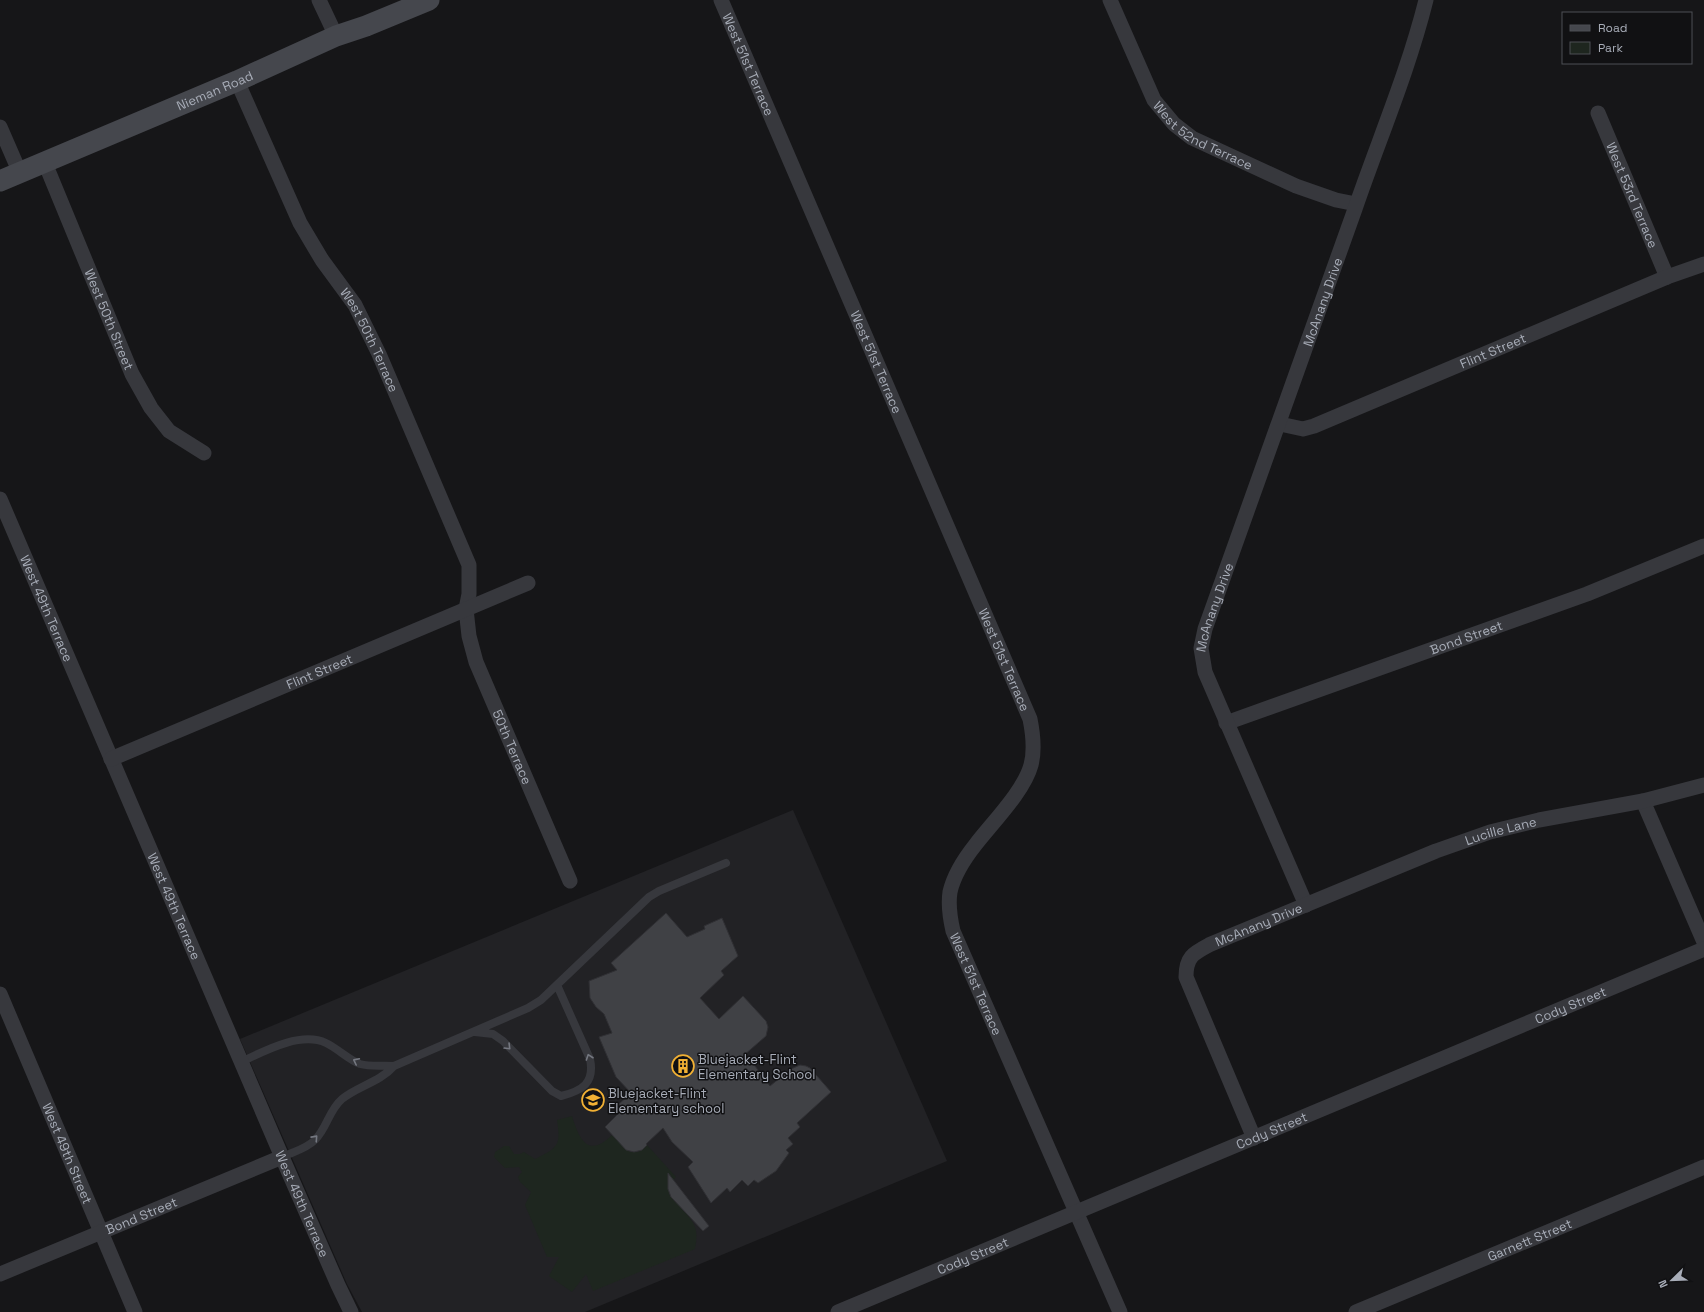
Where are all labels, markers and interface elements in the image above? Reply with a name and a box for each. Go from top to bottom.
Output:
street label: West 51st Terrace [719,10,778,118]
legend [1562,12,1692,64]
text: Road [1598,20,1627,36]
text: Park [1598,40,1623,56]
street label: Nieman Road [174,66,256,114]
street label: West 52nd Terrace [1150,97,1255,173]
street label: West 53rd Terrace [1603,140,1662,250]
street label: McAnany Drive [1299,255,1346,349]
street label: West 50th Street [81,266,138,372]
street label: West 50th Terrace [337,284,403,395]
street label: West 51st Terrace [847,308,906,416]
street label: Flint Street [1457,329,1528,372]
street label: West 49th Terrace [17,552,77,664]
street label: McAnany Drive [1192,560,1237,653]
street label: West 51st Terrace [975,606,1034,714]
street label: Bond Street [1427,616,1505,658]
street label: Flint Street [284,650,355,693]
street label: 50th Terrace [489,707,536,787]
street label: Lucille Lane [1462,812,1538,849]
street label: West 49th Terrace [144,850,205,962]
street label: McAnany Drive [1212,899,1305,950]
street label: West 51st Terrace [946,930,1006,1038]
street label: Cody Street [1532,983,1609,1028]
one-way arrow [503,1042,511,1050]
place label: Bluejacket-Flint Elementary School [698,1051,815,1083]
building icon: Bluejacket-Flint Elementary School [670,1053,696,1079]
one-way arrow [585,1054,593,1061]
one-way arrow [353,1058,360,1066]
place label: Bluejacket-Flint Elementary school [608,1085,724,1117]
school or university icon: Bluejacket-Flint Elementary school [580,1087,606,1113]
street label: West 49th Street [39,1100,97,1206]
street label: Cody Street [1233,1108,1310,1153]
one-way arrow [311,1135,318,1143]
street label: West 49th Terrace [272,1148,333,1260]
street label: Bond Street [103,1193,180,1238]
street label: Garnett Street [1485,1215,1574,1265]
street label: Cody Street [934,1233,1011,1278]
north arrow [1652,1260,1692,1300]
text: N [1655,1278,1671,1290]

